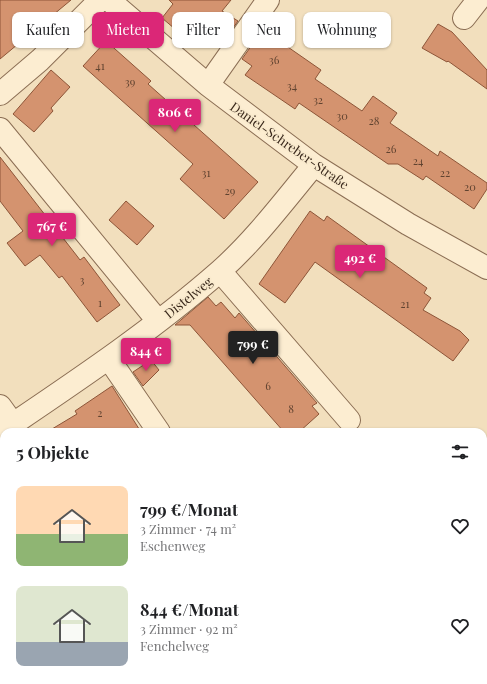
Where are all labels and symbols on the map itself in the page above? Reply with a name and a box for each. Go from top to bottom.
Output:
house number: 36 [269,52,280,67]
house number: 41 [95,58,105,73]
house number: 39 [125,74,136,89]
house number: 34 [287,78,298,93]
house number: 32 [313,92,323,107]
street label: Daniel-Schreber-Straße [227,98,353,193]
pin: 806 € [147,99,203,133]
house number: 30 [336,108,348,123]
house number: 28 [369,113,380,128]
house number: 26 [386,141,397,156]
house number: 24 [413,153,424,168]
house number: 31 [201,165,211,180]
house number: 22 [440,165,450,180]
house number: 20 [464,179,476,194]
house number: 29 [225,183,236,198]
pin: 767 € [24,213,80,247]
pin: 492 € [332,245,388,279]
house number: 3 [80,272,85,287]
street label: Distelweg [160,272,216,322]
house number: 1 [98,295,102,310]
house number: 21 [400,296,410,311]
pin: 799 € [225,331,281,365]
pin: 844 € [118,338,174,372]
house number: 6 [265,378,271,393]
house number: 8 [288,401,294,416]
house number: 2 [97,405,103,420]

